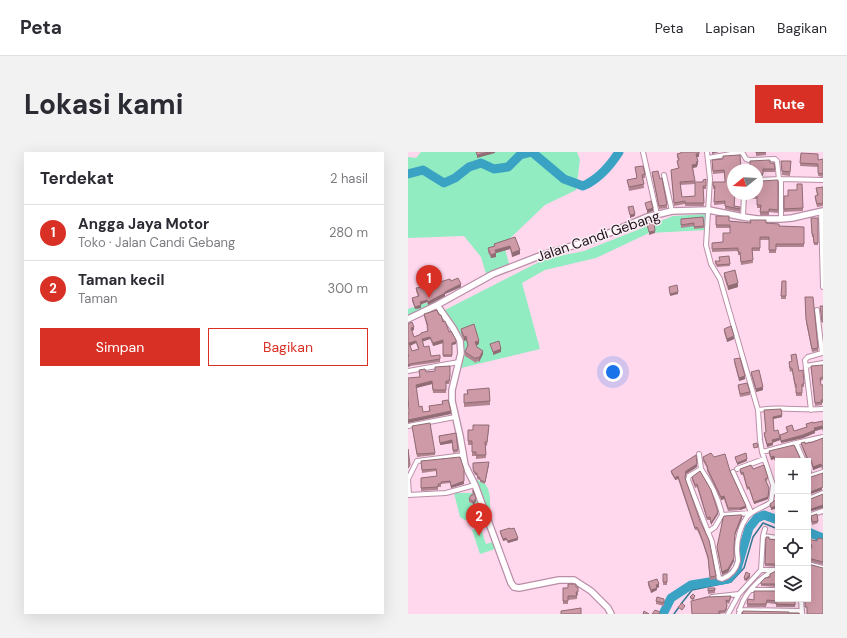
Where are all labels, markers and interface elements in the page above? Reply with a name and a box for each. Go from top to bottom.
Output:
text: Peta [20,15,62,40]
text: Peta [655,19,683,37]
text: Lapisan [705,19,755,37]
text: Bagikan [777,19,827,37]
button: Rute [755,85,823,123]
text: Lokasi kami [24,86,183,123]
north arrow [727,164,763,200]
text: Terdekat [40,167,114,189]
text: 2 hasil [330,170,368,187]
street label: Jalan Candi Gebang [534,206,662,266]
text: Angga Jaya Motor [78,214,209,234]
text: 1 [51,224,55,241]
text: 280 m [329,224,368,241]
text: Toko · Jalan Candi Gebang [78,234,235,251]
pin: 1 [416,265,442,298]
text: Taman kecil [78,270,164,290]
text: 2 [49,280,57,297]
text: 300 m [327,280,368,297]
text: Taman [78,290,118,307]
button: Simpan [40,328,200,366]
button: Bagikan [208,328,368,366]
your location [603,362,623,382]
map controls [775,458,811,602]
button: + [775,458,811,494]
button: − [775,494,811,530]
pin: 2 [466,503,492,536]
button: locate [775,530,811,566]
button: layers [775,566,811,602]

